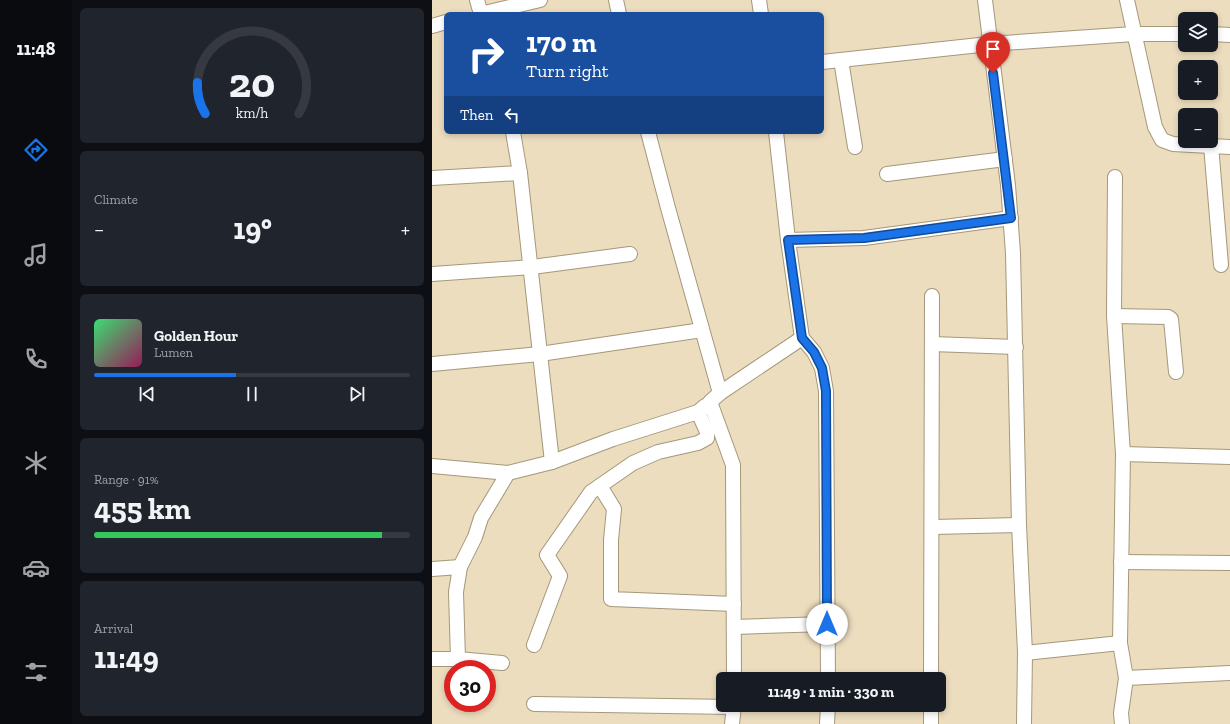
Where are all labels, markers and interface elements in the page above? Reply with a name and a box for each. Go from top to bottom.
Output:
map controls [1178,12,1218,148]
button: layers [1178,12,1218,52]
text: 170 m [526,26,597,59]
icon: right [460,28,512,80]
pin [976,32,1010,73]
text: 11:48 [17,38,55,60]
icon: arrive [982,38,1004,60]
text: 20 [229,57,275,107]
text: Turn right [526,60,608,82]
button: + [1178,60,1218,100]
text: km/h [236,104,268,121]
icon: left [501,104,523,126]
text: Then [460,106,493,124]
button: − [1178,108,1218,148]
icon: directions [22,136,50,164]
text: Climate [94,192,138,207]
text: 19° [233,211,272,247]
text: − [94,216,104,243]
text: + [401,216,410,243]
icon: music [22,241,50,269]
text: Golden Hour [154,327,238,345]
icon: phone [22,345,50,373]
text: Lumen [154,345,193,360]
icon: previous [136,383,158,405]
icon: pause [241,383,263,405]
icon: next [346,383,368,405]
icon: climate [22,449,50,477]
text: Range · 91% [94,472,159,487]
text: 455 km [94,491,191,527]
icon: car [22,554,50,582]
position arrow [806,603,848,645]
text: Arrival [94,621,133,636]
text: 11:49 [94,640,159,676]
icon: filters [22,658,50,686]
speed limit sign: 30 [444,660,496,712]
text: 11:49 · 1 min · 330 m [768,683,894,701]

